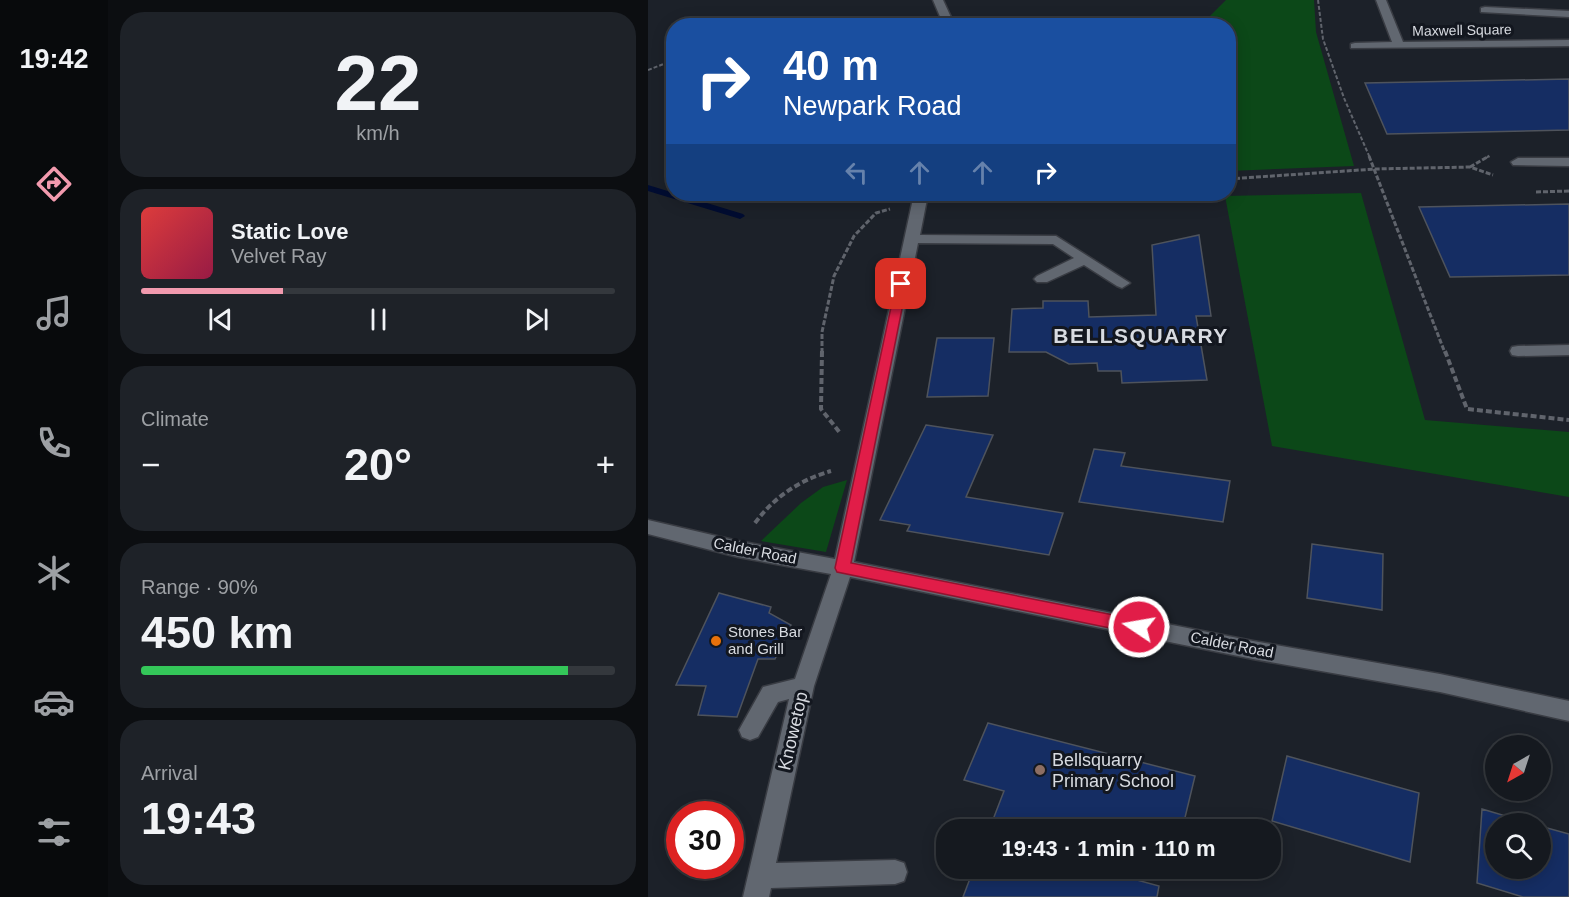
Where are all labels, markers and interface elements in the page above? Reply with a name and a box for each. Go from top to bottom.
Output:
street label: Maxwell Square [1412,21,1512,39]
text: 22 [335,39,421,127]
icon: right [684,42,762,120]
text: 40 m [783,42,879,89]
text: 19:42 [19,44,89,74]
text: Newpark Road [783,91,962,121]
text: km/h [356,122,400,144]
icon: left [840,156,873,189]
icon: ahead [903,156,936,189]
icon: ahead [966,156,999,189]
icon: right [1029,156,1062,189]
icon: directions [33,163,75,205]
text: Static Love [231,219,348,244]
text: Velvet Ray [231,245,327,267]
pin [875,258,926,309]
icon: arrive [884,267,917,300]
icon: music [33,292,75,334]
icon: previous [204,303,237,336]
icon: pause [362,303,395,336]
icon: next [520,303,553,336]
district label: BELLSQUARRY [1053,324,1229,347]
text: Climate [141,408,209,430]
icon: phone [33,422,75,464]
text: 20° [344,439,412,490]
text: − [141,446,160,483]
text: + [596,446,615,483]
street label: Calder Road [712,534,798,567]
icon: climate [33,552,75,594]
text: Range · 90% [141,576,258,598]
position arrow [1107,595,1171,659]
text: 450 km [141,607,294,658]
place label: Stones Bar and Grill [728,623,802,657]
street label: Calder Road [1189,628,1275,661]
marker: Stones Bar and Grill [709,634,723,648]
icon: car [33,681,75,723]
street label: Knowetop [774,690,812,772]
north arrow [1485,735,1551,801]
map controls [1485,735,1551,879]
place label: Bellsquarry Primary School [1052,750,1174,791]
text: Arrival [141,762,198,784]
marker: Bellsquarry Primary School [1033,763,1047,777]
text: 19:43 [141,793,256,844]
speed limit sign: 30 [666,801,744,879]
icon: filters [33,811,75,853]
button: search [1485,813,1551,879]
text: 19:43 · 1 min · 110 m [1002,836,1216,861]

